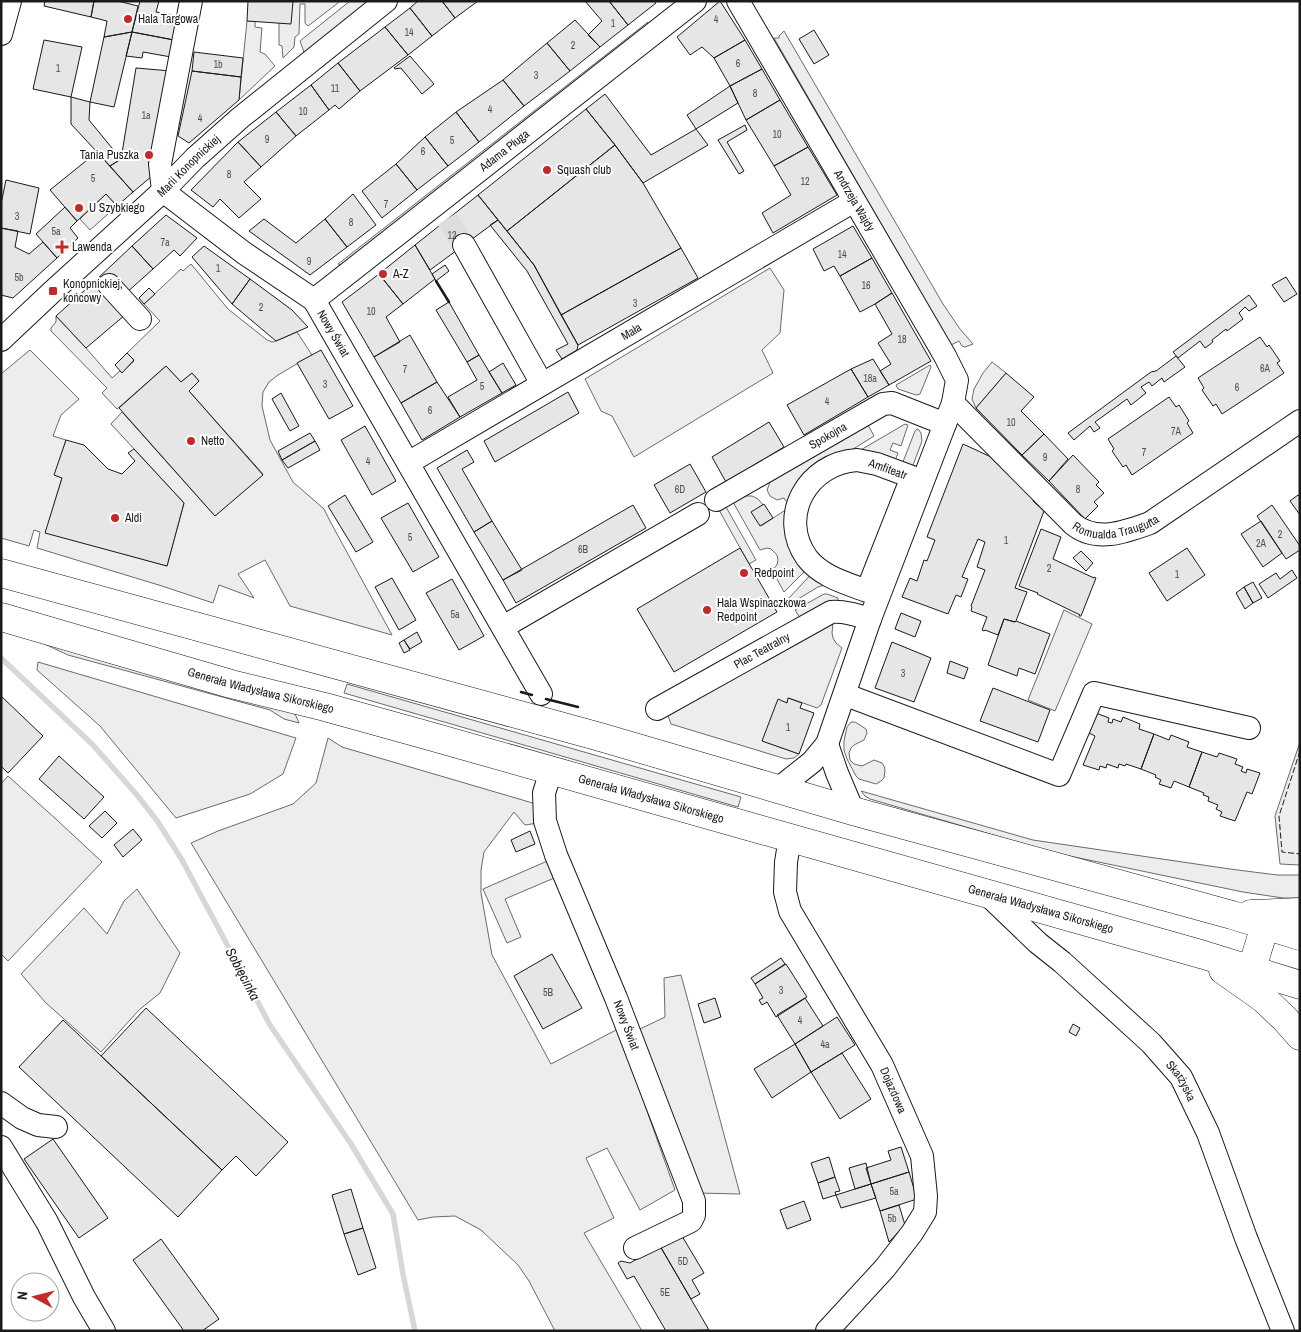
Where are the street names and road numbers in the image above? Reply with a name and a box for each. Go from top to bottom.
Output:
street label: Adama Pługa [475,126,533,176]
street label: Marii Konopnickiej [154,131,224,200]
street label: Andrzeja Wajdy [830,166,879,234]
street label: Nowy Świat [313,307,353,360]
street label: Mała [618,319,645,344]
street label: Spokojna [806,418,850,453]
street label: Amfiteatr [866,454,910,484]
street label: Romualda Traugutta [1069,511,1163,543]
street label: Plac Teatralny [731,629,793,673]
street label: Generała Władysława Sikorskiego [186,664,336,717]
street label: Generała Władysława Sikorskiego [576,770,726,827]
street label: Generała Władysława Sikorskiego [966,881,1115,937]
street label: Nowy Świat [610,998,643,1053]
street label: Skarżyska [1162,1057,1200,1104]
street label: Dojazdowa [876,1065,910,1116]

